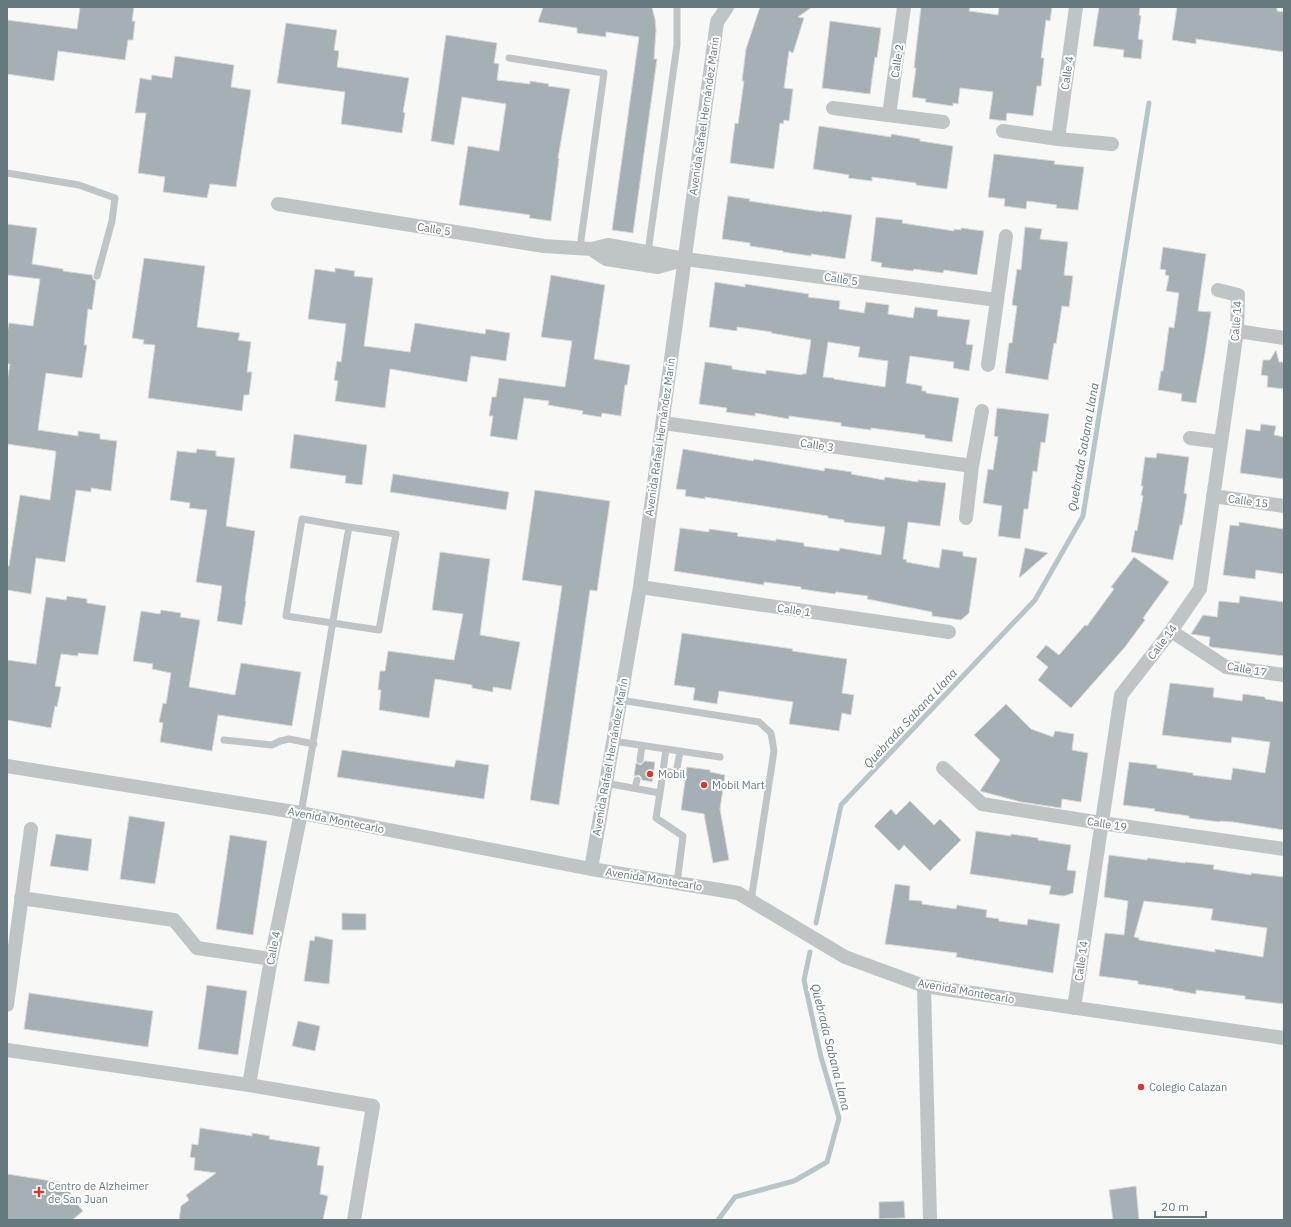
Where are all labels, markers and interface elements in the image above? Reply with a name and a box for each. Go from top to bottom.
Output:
street label: Avenida Rafael Hernández Marín [686,36,722,196]
street label: Calle 2 [888,43,906,79]
street label: Calle 4 [1058,55,1076,91]
street label: Calle 5 [416,219,452,239]
street label: Calle 5 [823,270,859,288]
street label: Calle 14 [1228,300,1244,342]
street label: Avenida Rafael Hernández Marín [642,357,678,517]
water label: Quebrada Sabana Llana [1064,382,1102,512]
street label: Calle 3 [799,436,835,454]
street label: Calle 15 [1227,491,1269,511]
street label: Calle 1 [776,601,812,619]
street label: Calle 14 [1144,621,1180,662]
street label: Calle 17 [1226,659,1268,679]
water label: Quebrada Sabana Llana [860,665,960,771]
street label: Avenida Rafael Hernández Marín [589,677,631,837]
place label: Mobil [658,767,685,781]
marker: Mobil [645,769,655,779]
place label: Mobil Mart [712,778,765,792]
marker: Mobil Mart [699,780,709,790]
street label: Avenida Montecarlo [287,804,385,836]
street label: Calle 19 [1086,814,1128,834]
street label: Avenida Montecarlo [605,864,703,894]
street label: Calle 4 [263,930,283,966]
street label: Calle 14 [1071,940,1091,982]
street label: Avenida Montecarlo [917,976,1015,1006]
water label: Quebrada Sabana Llana [808,982,854,1112]
place label: Colegio Calazan [1149,1080,1227,1094]
marker: Colegio Calazan [1136,1082,1146,1092]
place label: Centro de Alzheimer de San Juan [48,1179,149,1206]
marker: Centro de Alzheimer de San Juan [33,1186,45,1198]
scale bar [1155,1193,1206,1219]
text: 20 m [1161,1199,1189,1214]

